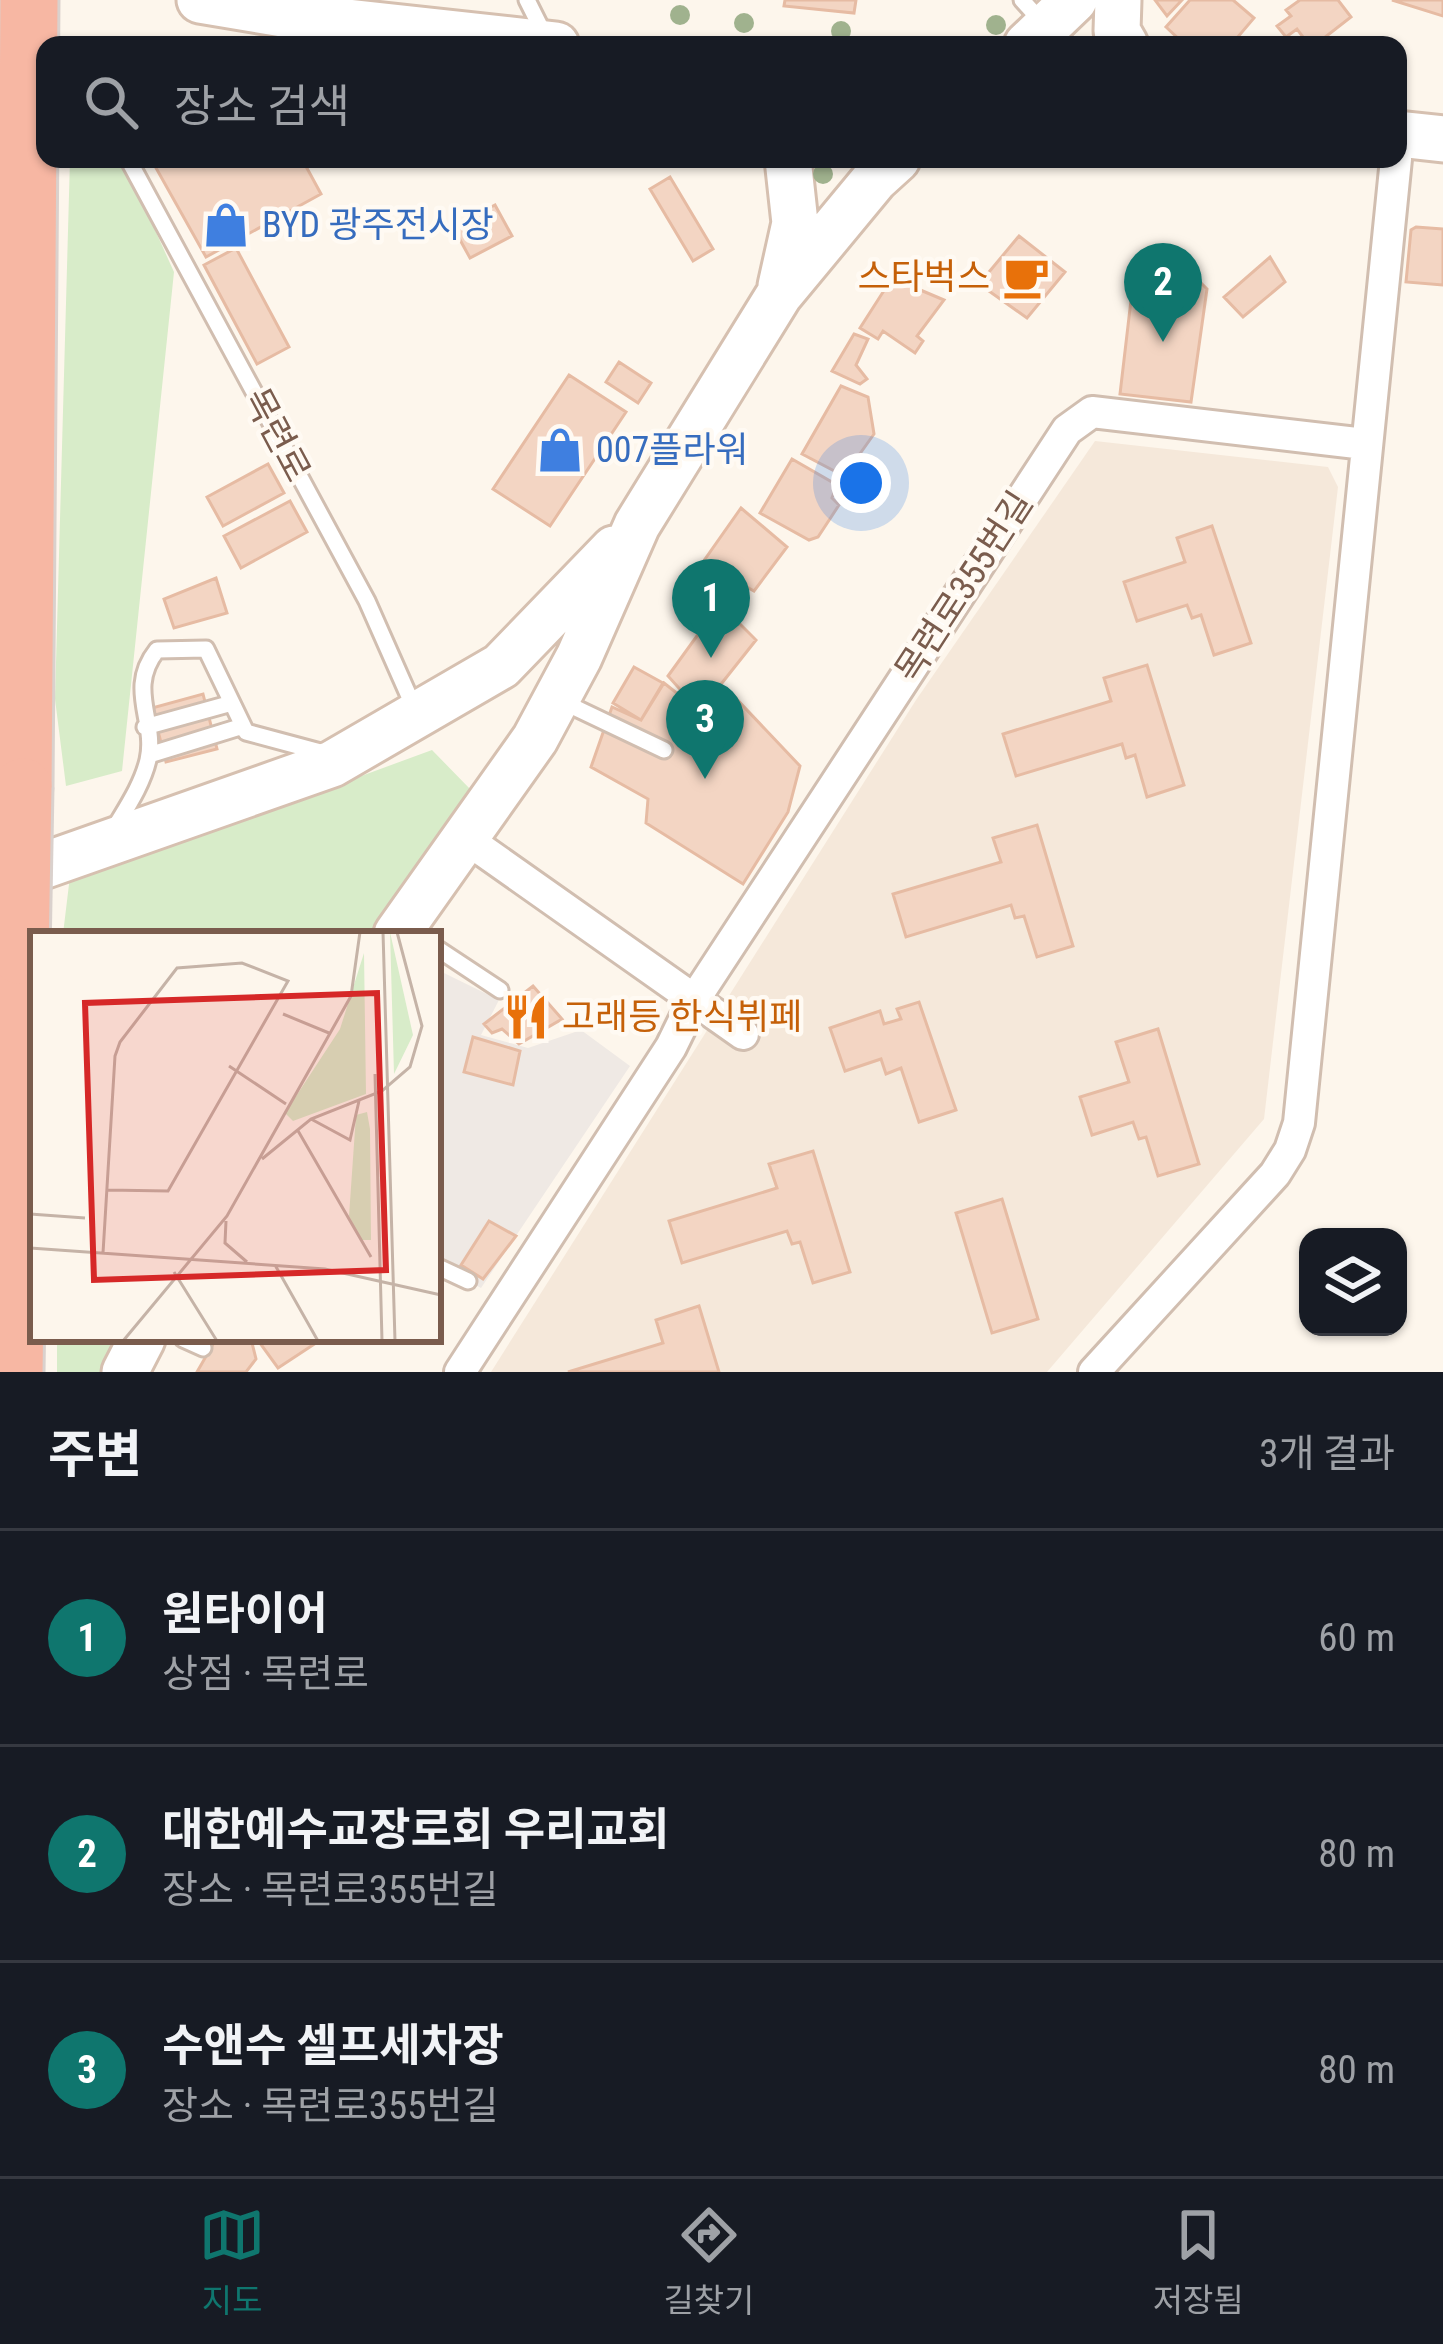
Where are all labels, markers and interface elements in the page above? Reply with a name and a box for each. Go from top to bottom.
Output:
search box [36,36,1407,168]
icon: search [78,69,144,135]
text: 장소 검색 [174,80,350,133]
shop icon: BYD 광주전시장 [201,200,251,250]
place label: BYD 광주전시장 [262,204,494,246]
pin: 2 [1124,243,1202,342]
cafe icon: 스타벅스 [1001,252,1051,302]
place label: 스타벅스 [858,256,990,298]
street label: 목련로 [235,381,319,489]
shop icon: 007플라워 [535,425,585,475]
place label: 007플라워 [596,429,749,471]
your location [831,453,891,513]
street label: 목련로355번길 [887,484,1041,690]
pin: 1 [672,559,750,658]
pin: 3 [666,680,744,779]
inset map [30,931,441,1342]
restaurant icon: 고래등 한식뷔페 [501,992,551,1042]
place label: 고래등 한식뷔페 [562,996,802,1038]
map controls [1299,1228,1407,1336]
button: layers [1299,1228,1407,1336]
text: 주변 [48,1425,142,1484]
text: 3개 결과 [1259,1431,1395,1477]
text: 원타이어 [162,1587,328,1640]
text: 1 [77,1615,97,1661]
text: 60 m [1318,1615,1395,1661]
text: 상점 · 목련로 [162,1651,369,1697]
text: 대한예수교장로회 우리교회 [162,1803,669,1856]
text: 2 [77,1831,97,1877]
text: 80 m [1318,1831,1395,1877]
text: 장소 · 목련로355번길 [162,1867,498,1913]
text: 수앤수 셀프세차장 [162,2019,504,2072]
text: 3 [77,2047,97,2093]
text: 80 m [1318,2047,1395,2093]
text: 장소 · 목련로355번길 [162,2083,498,2129]
tab: 지도 [199,2202,265,2322]
tab: 길찾기 [663,2202,754,2322]
tab: 저장됨 [1153,2202,1244,2322]

